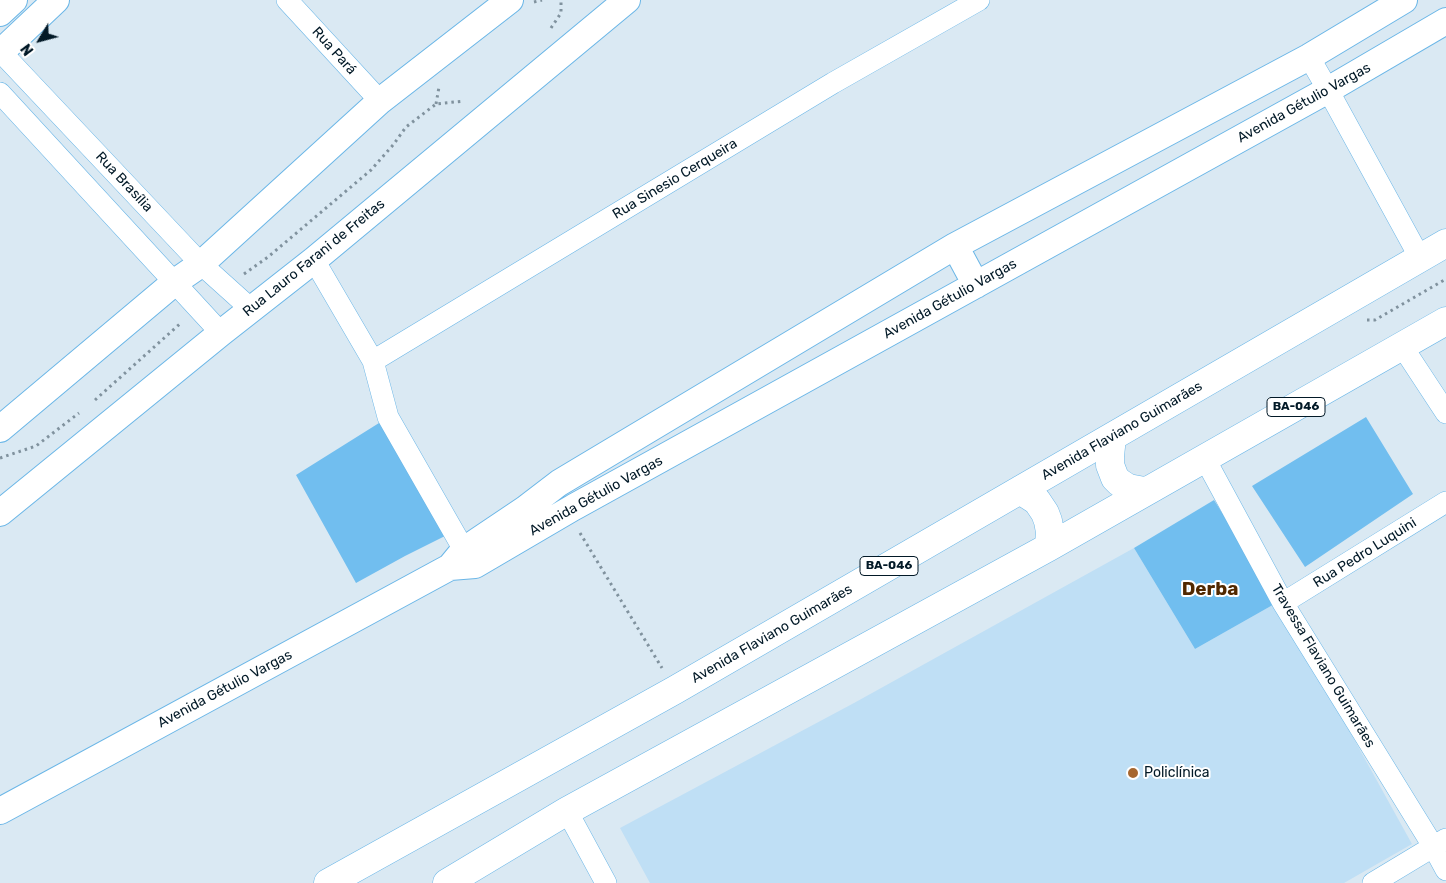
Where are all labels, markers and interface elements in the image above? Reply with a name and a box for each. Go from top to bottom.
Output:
north arrow [15,15,65,65]
street label: Rua Pará [308,24,360,78]
text: N [18,40,37,58]
street label: Avenida Gétulio Vargas [1234,59,1374,147]
street label: Rua Sinesio Cerqueira [610,135,740,223]
street label: Rua Brasília [92,148,156,216]
street label: Rua Lauro Farani de Freitas [240,196,388,320]
street label: Avenida Gétulio Vargas [880,255,1020,343]
street label: Avenida Flaviano Guimarães [1039,378,1205,484]
road number: BA-046 [1267,398,1325,417]
street label: Avenida Gétulio Vargas [526,452,666,540]
street label: Rua Pedro Luquini [1310,514,1420,592]
road number: BA-046 [860,556,918,576]
district label: Derba [1182,579,1238,601]
street label: Avenida Flaviano Guimarães [689,581,855,687]
street label: Travessa Flaviano Guimarães [1267,581,1379,751]
street label: Avenida Gétulio Vargas [155,646,295,732]
place label: Policlínica [1144,765,1210,781]
marker: Policlínica [1126,766,1140,780]

